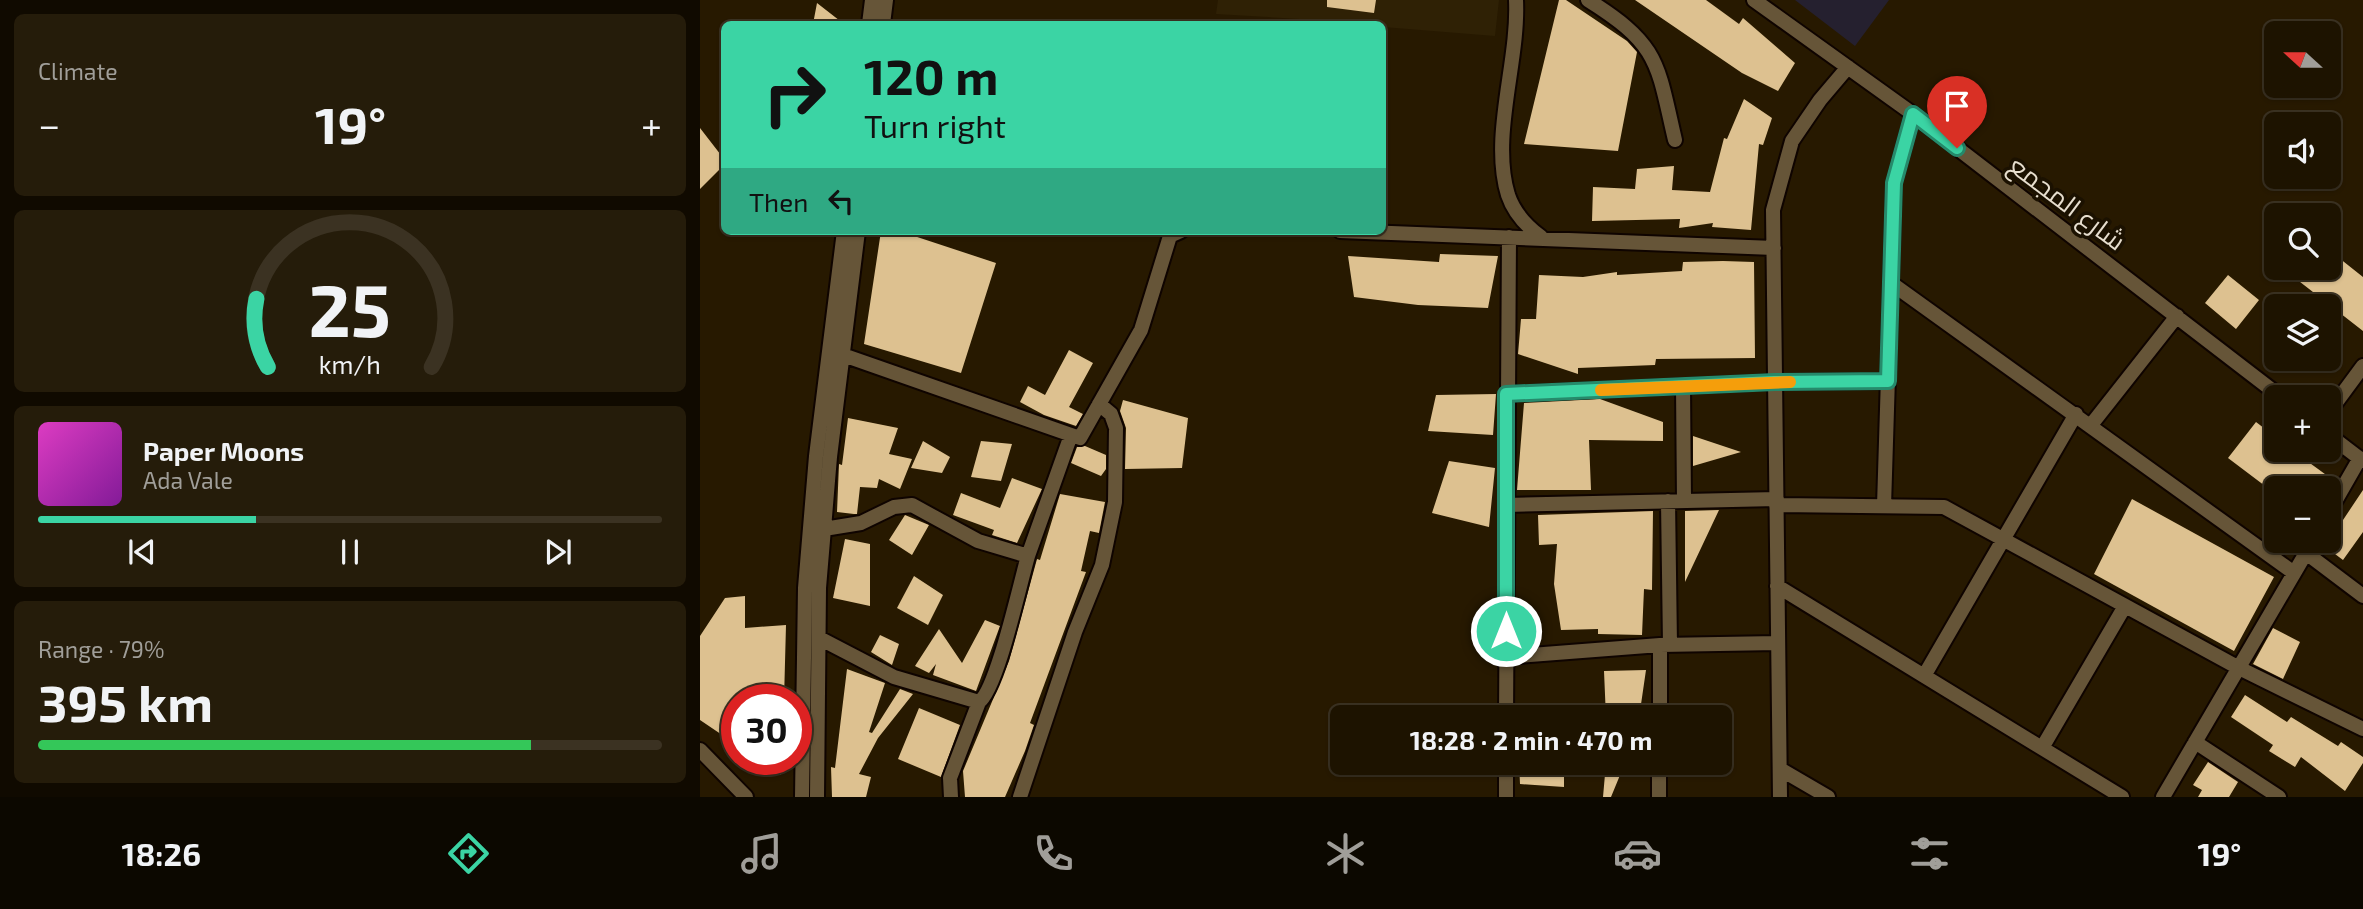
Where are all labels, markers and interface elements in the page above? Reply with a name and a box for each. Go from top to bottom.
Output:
north arrow [2264,21,2342,98]
map controls [2264,21,2341,553]
text: 120 m [864,46,998,105]
icon: right [749,49,840,140]
text: Climate [38,57,118,85]
pin [1927,76,1987,148]
icon: arrive [1938,87,1976,125]
text: 19° [315,92,386,154]
text: − [38,101,60,147]
text: + [641,101,662,147]
text: Turn right [864,106,1006,144]
button: sound [2264,112,2341,189]
street label: شارع المجمع [2002,148,2132,258]
icon: left [822,182,860,220]
text: Then [749,186,808,217]
button: search [2264,203,2341,280]
text: 25 [309,264,391,352]
button: layers [2264,294,2341,371]
text: km/h [319,348,381,378]
button: + [2264,385,2341,462]
text: Paper Moons [143,435,304,466]
text: Ada Vale [143,466,233,494]
button: − [2264,476,2341,553]
icon: previous [123,533,161,571]
icon: pause [331,533,369,571]
icon: next [539,533,577,571]
position arrow [1469,594,1543,668]
text: Range · 79% [38,635,164,663]
text: 395 km [38,670,213,732]
speed limit sign: 30 [721,684,812,775]
text: 18:28 · 2 min · 470 m [1410,724,1652,755]
icon: directions [444,829,493,878]
icon: music [737,829,786,878]
icon: phone [1029,829,1078,878]
icon: climate [1321,829,1370,878]
icon: car [1613,829,1662,878]
icon: filters [1905,829,1954,878]
text: 18:26 [122,834,201,872]
text: 19° [2198,834,2241,872]

